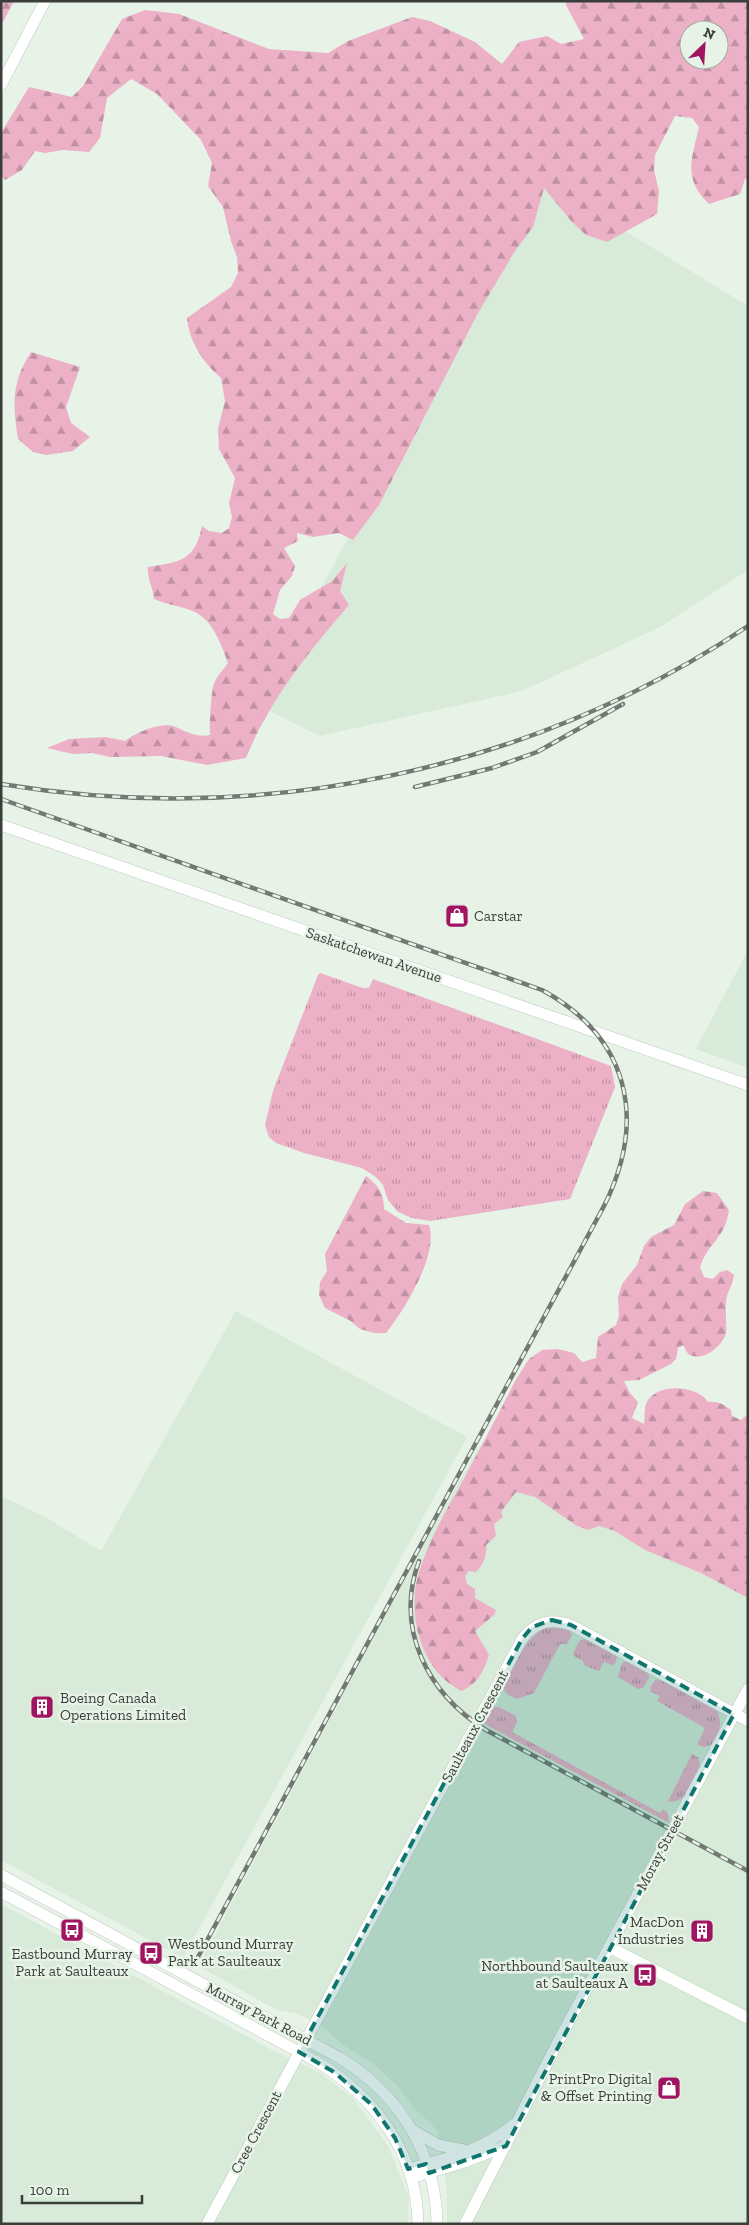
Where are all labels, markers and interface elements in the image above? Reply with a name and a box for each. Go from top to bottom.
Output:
north arrow [679,20,729,70]
text: N [701,24,718,44]
shop icon: Carstar [444,903,470,929]
place label: Carstar [474,907,523,925]
street label: Saskatchewan Avenue [304,923,444,987]
street label: Saulteaux Crescent [438,1666,512,1785]
place label: Boeing Canada Operations Limited [60,1689,187,1724]
building icon: Boeing Canada Operations Limited [29,1694,55,1720]
street label: Moray Street [632,1810,688,1893]
place label: MacDon Industries [618,1913,684,1948]
bus stop icon: Eastbound Murray Park at Saulteaux [59,1917,85,1943]
building icon: MacDon Industries [689,1918,715,1944]
place label: Westbound Murray Park at Saulteaux [168,1935,294,1970]
bus stop icon: Westbound Murray Park at Saulteaux [138,1940,164,1966]
place label: Eastbound Murray Park at Saulteaux [11,1945,133,1980]
place label: Northbound Saulteaux at Saulteaux A [481,1957,628,1992]
bus stop icon: Northbound Saulteaux at Saulteaux A [632,1962,658,1988]
street label: Murray Park Road [203,1979,316,2050]
place label: PrintPro Digital & Offset Printing [541,2070,652,2105]
shop icon: PrintPro Digital & Offset Printing [656,2075,682,2101]
street label: Cree Crescent [227,2087,286,2177]
scale bar [22,2172,142,2204]
text: 100 m [30,2181,69,2199]

